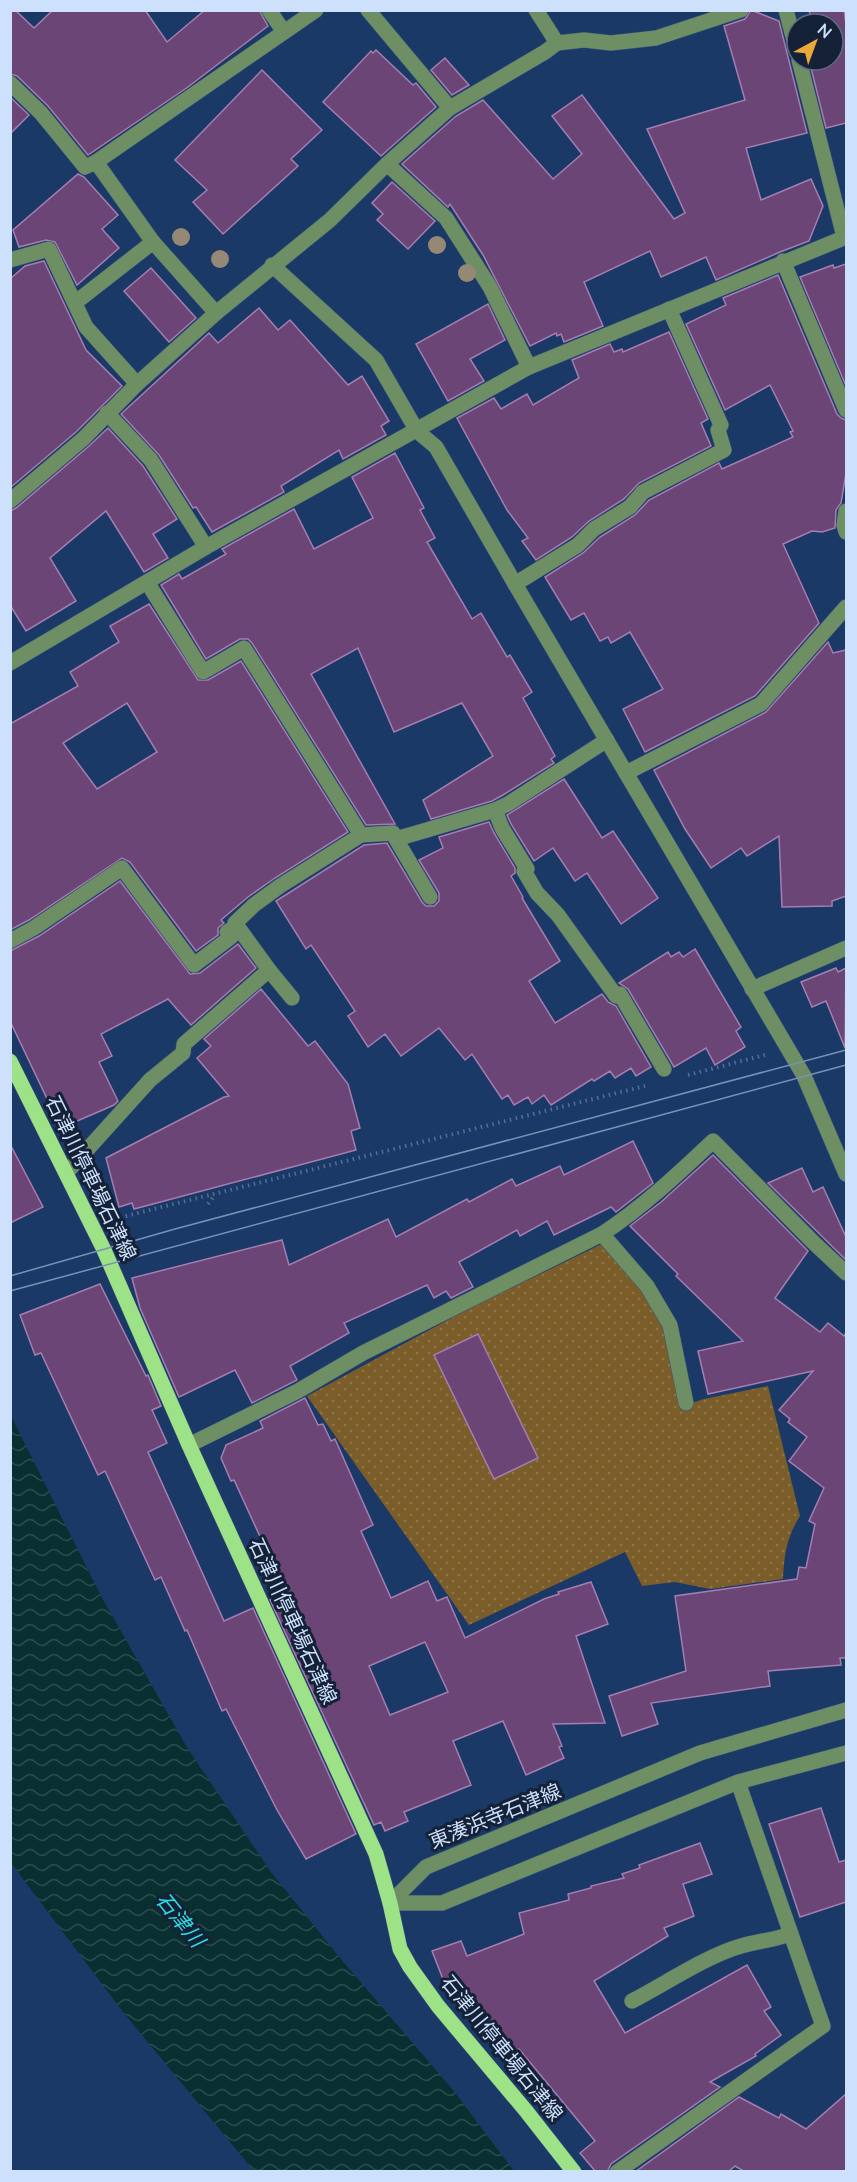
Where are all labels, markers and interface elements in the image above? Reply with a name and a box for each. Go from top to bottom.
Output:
north arrow [785,12,845,72]
text: N [814,19,836,42]
street label: 石津川停車場石津線 [42,1091,142,1264]
street label: 石津川停車場石津線 [245,1534,343,1707]
street label: 東湊浜寺石津線 [425,1778,564,1852]
water label: 石津川 [152,1887,212,1953]
street label: 石津川停車場石津線 [437,1970,569,2125]

